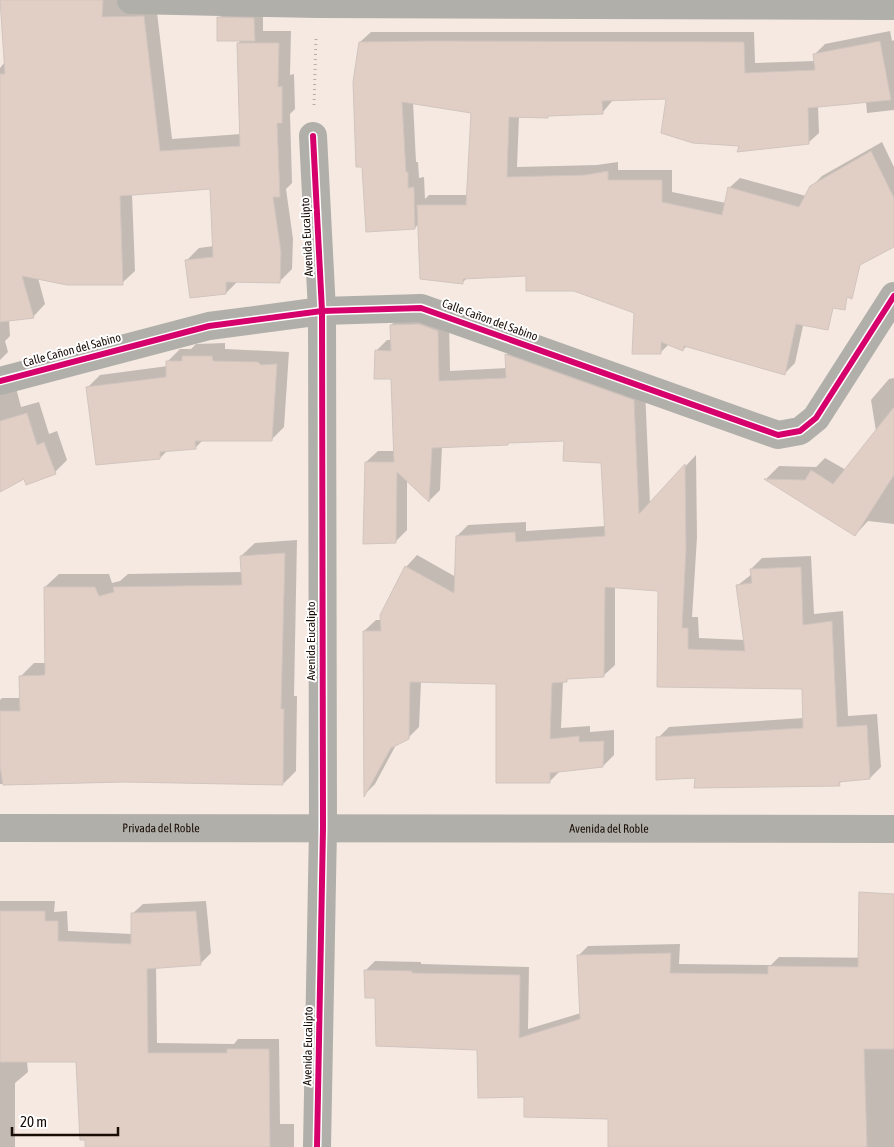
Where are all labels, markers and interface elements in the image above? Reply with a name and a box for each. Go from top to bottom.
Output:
street label: Avenida Eucalipto [298,197,316,277]
street label: Calle Cañon del Sabino [440,296,540,344]
street label: Calle Cañon del Sabino [22,330,123,370]
street label: Avenida Eucalipto [304,601,318,681]
street label: Privada del Roble [122,821,200,835]
street label: Avenida del Roble [569,822,649,836]
street label: Avenida Eucalipto [300,1006,316,1086]
scale bar [12,1104,119,1136]
text: 20 m [20,1113,47,1130]

